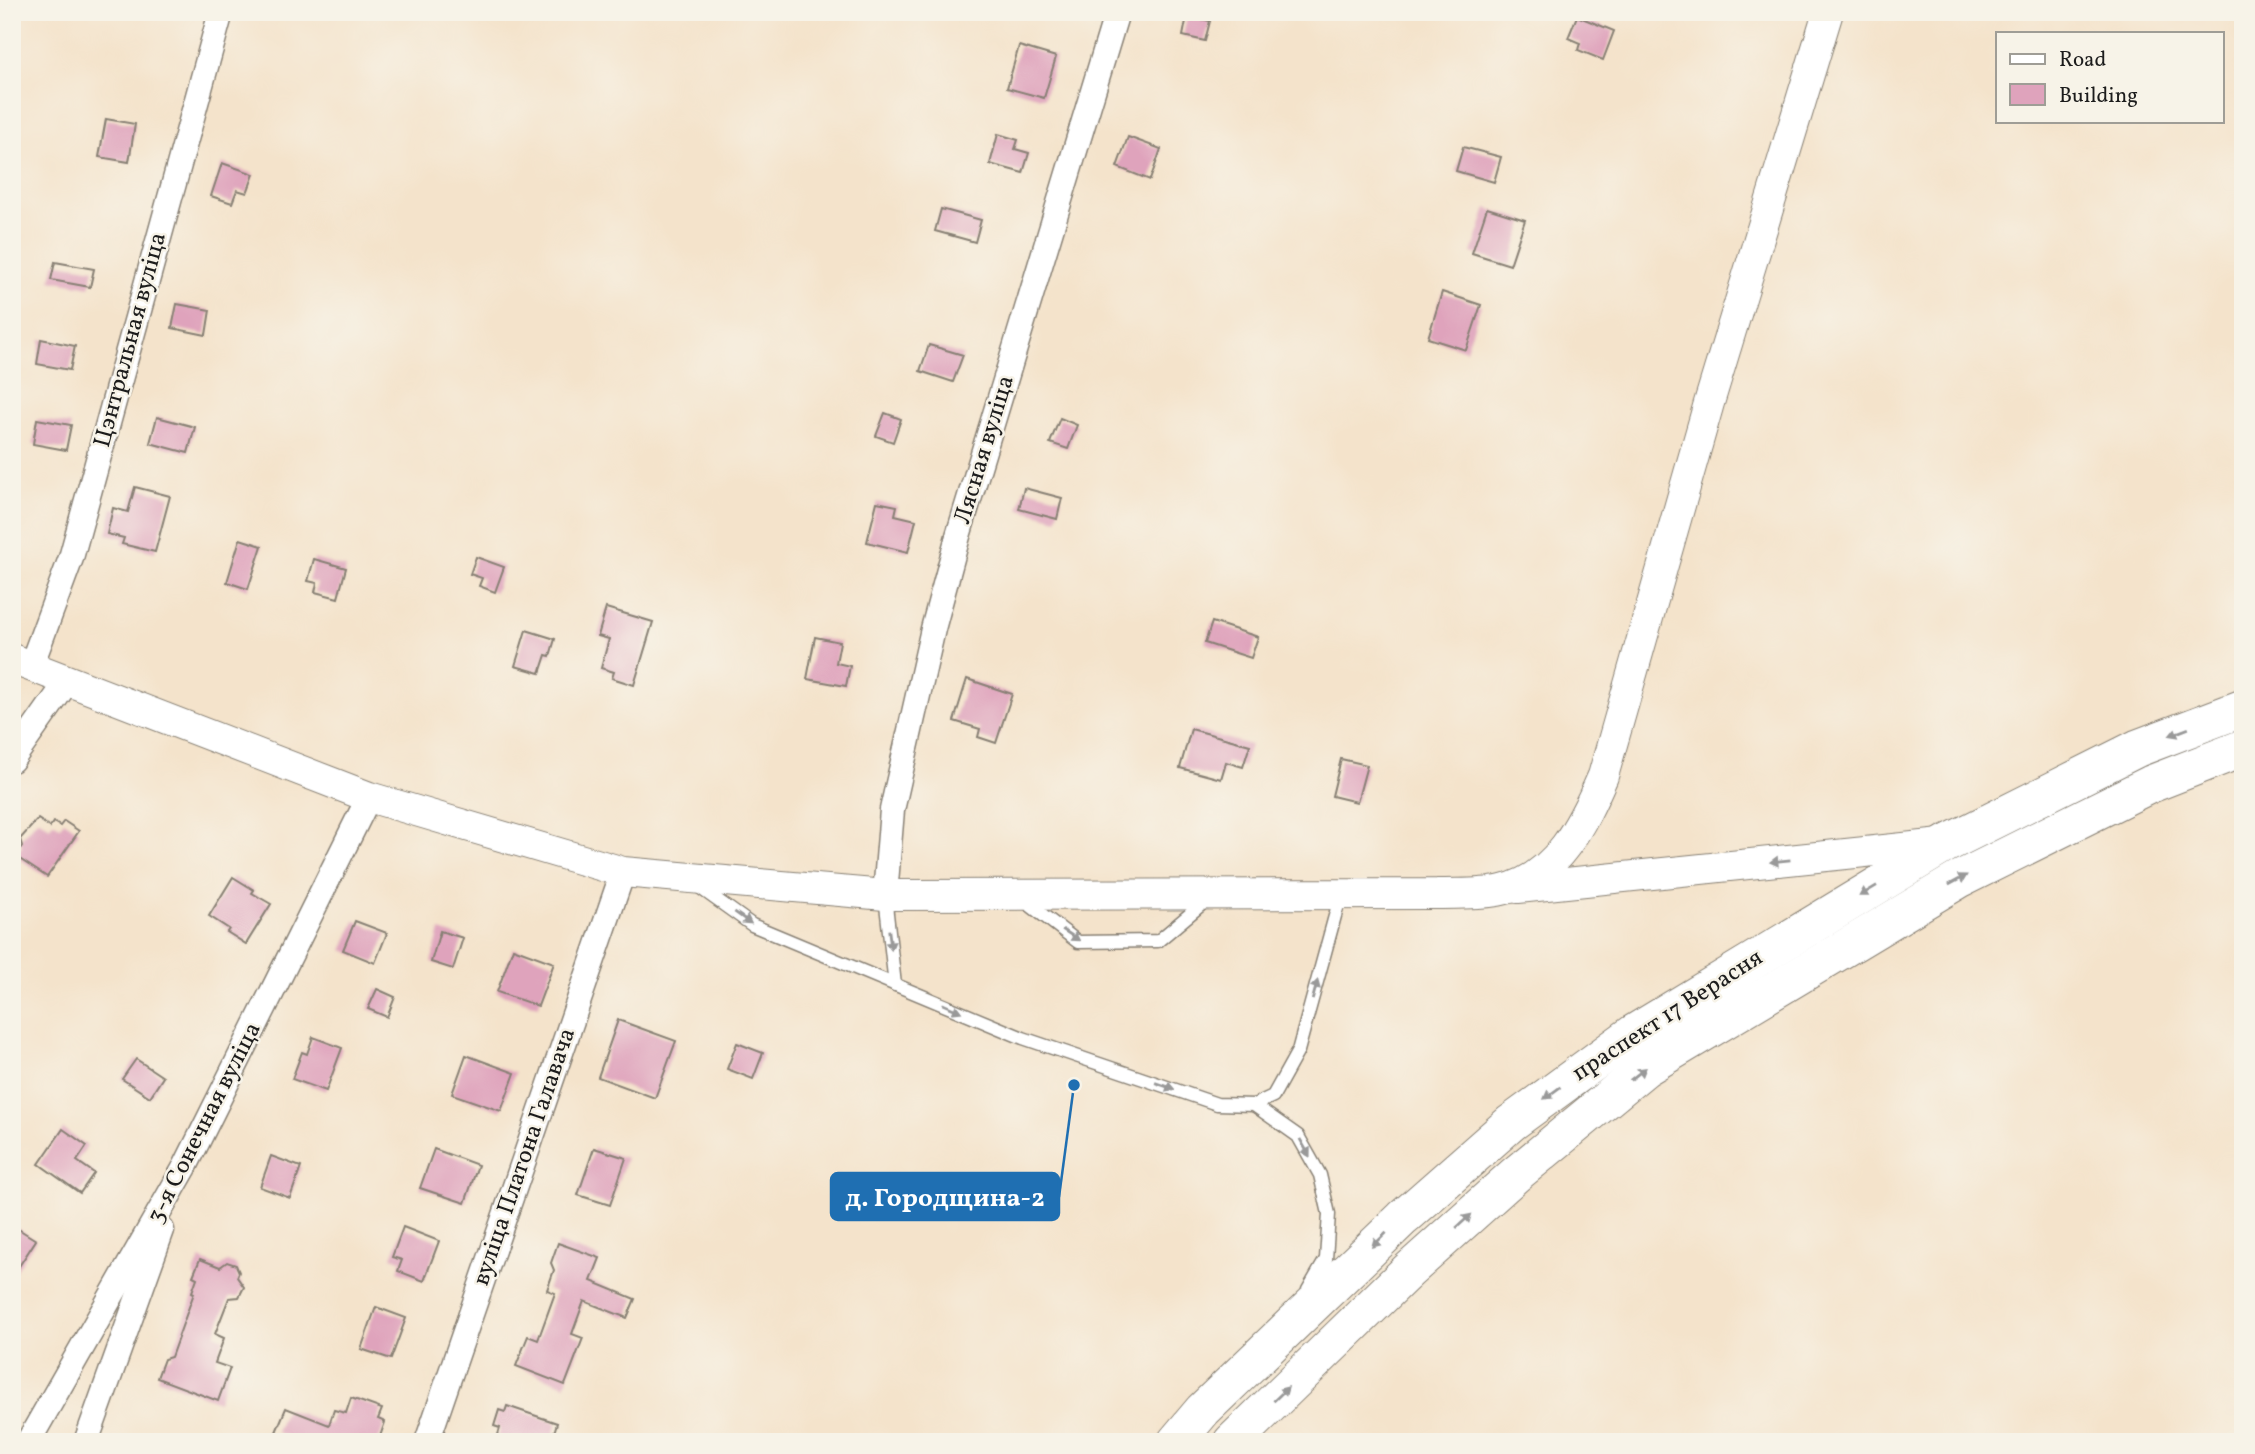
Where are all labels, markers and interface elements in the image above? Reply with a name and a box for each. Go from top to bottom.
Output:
legend [1996,32,2224,122]
text: Road [2059,46,2106,75]
text: Building [2059,82,2138,111]
street label: Цэнтральная вуліца [86,229,176,451]
street label: Лясная вуліца [946,371,1024,529]
one-way arrow [2168,727,2189,738]
one-way arrow [1769,856,1791,867]
one-way arrow [1949,874,1968,886]
one-way arrow [1858,884,1877,897]
one-way arrow [734,911,752,925]
one-way arrow [884,929,895,951]
one-way arrow [1061,929,1081,942]
street label: праспект 17 Верасня [1566,942,1770,1090]
one-way arrow [1310,979,1321,1001]
one-way arrow [941,1003,962,1014]
street label: 3-я Сонечная вуліца [140,1017,270,1229]
street label: вуліца Платона Галавача [465,1024,585,1290]
one-way arrow [1629,1068,1647,1082]
one-way arrow [1155,1081,1176,1092]
one-way arrow [1544,1085,1562,1100]
one-way arrow [1299,1138,1311,1158]
callout: д. Городщина-2 [831,1173,1059,1220]
text: д. Городщина-2 [845,1181,1045,1217]
one-way arrow [1455,1213,1472,1229]
one-way arrow [1371,1232,1388,1248]
one-way arrow [1272,1386,1289,1402]

